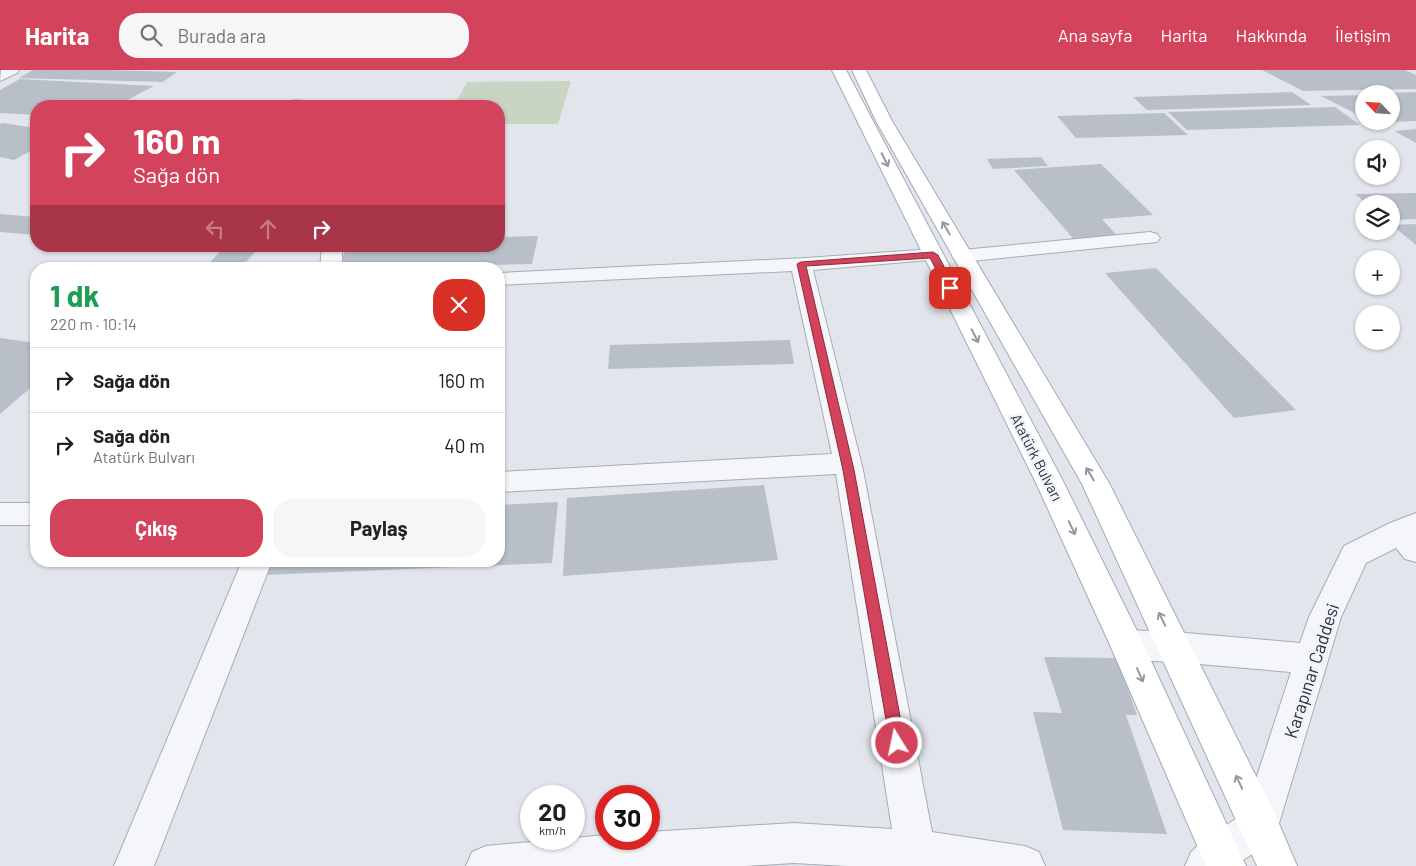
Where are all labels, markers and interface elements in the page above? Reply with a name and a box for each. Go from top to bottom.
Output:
search box [119,13,469,58]
text: Harita [25,21,89,50]
icon: search [137,21,165,49]
text: Burada ara [177,24,266,47]
text: Ana sayfa [1058,24,1132,46]
text: Harita [1160,24,1208,46]
text: Hakkında [1236,24,1307,46]
text: İletişim [1335,24,1391,46]
north arrow [1355,85,1400,130]
map controls [1355,85,1400,350]
text: 160 m [133,119,220,161]
icon: right [50,120,115,185]
button: sound [1355,140,1400,185]
one-way arrow [881,152,890,167]
text: Sağa dön [133,161,220,187]
button: layers [1355,195,1400,240]
icon: left [201,215,229,243]
icon: ahead [254,215,282,243]
icon: right [307,215,335,243]
one-way arrow [941,220,951,235]
button: + [1355,250,1400,295]
pin [929,267,971,309]
icon: arrive [936,274,964,302]
text: 1 dk [50,277,100,313]
button: close [433,279,485,331]
button: − [1355,305,1400,350]
text: 220 m · 10:14 [50,314,137,333]
one-way arrow [971,328,980,343]
icon: right [50,366,78,394]
text: Sağa dön [93,369,170,392]
text: 160 m [438,369,485,392]
street label: Atatürk Bulvarı [1007,410,1067,504]
text: Sağa dön [93,424,170,447]
icon: right [50,431,78,459]
text: 40 m [444,434,485,457]
text: Atatürk Bulvarı [93,447,195,466]
one-way arrow [1085,467,1095,481]
button: Çıkış [50,499,263,557]
button: Paylaş [273,499,485,557]
one-way arrow [1067,520,1077,535]
street label: Karapınar Caddesi [1279,601,1343,741]
one-way arrow [1156,612,1166,627]
one-way arrow [1136,667,1146,682]
position arrow [870,716,922,768]
one-way arrow [1234,775,1243,790]
speed limit sign: 30 [595,785,660,850]
text: 20 [538,796,567,826]
text: km/h [539,823,566,837]

